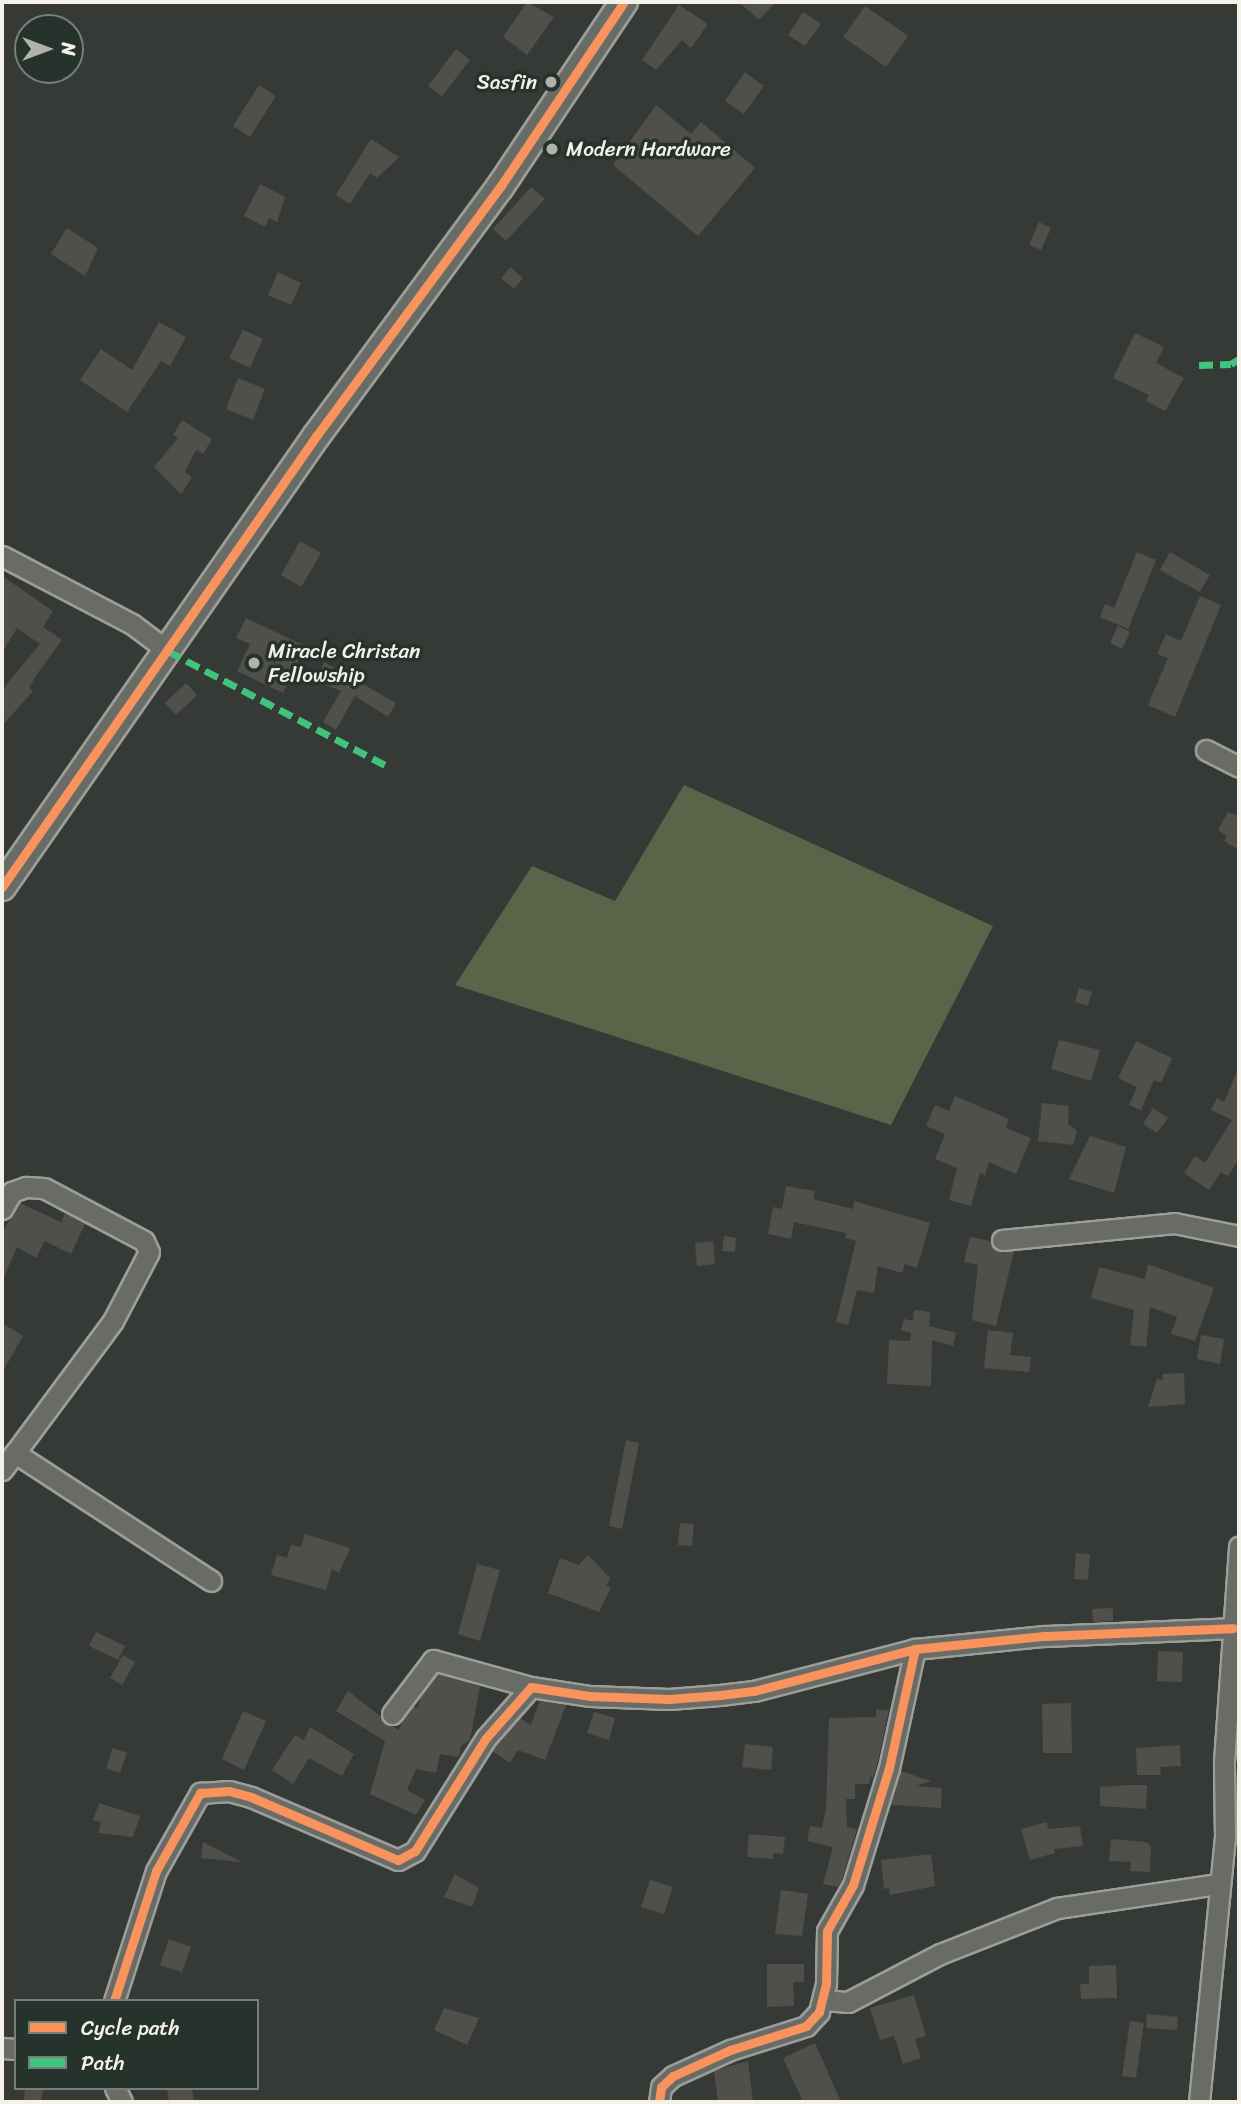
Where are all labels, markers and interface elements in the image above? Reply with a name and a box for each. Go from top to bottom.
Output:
north arrow [14,14,84,84]
text: N [52,42,85,56]
place label: Sasfin [477,69,537,95]
marker: Sasfin [543,74,559,90]
place label: Modern Hardware [566,136,730,162]
marker: Modern Hardware [544,141,560,157]
place label: Miracle Christan Fellowship [268,638,420,688]
marker: Miracle Christan Fellowship [246,655,262,671]
legend [14,1999,259,2090]
text: Cycle path [81,2009,180,2047]
text: Path [81,2044,124,2082]

